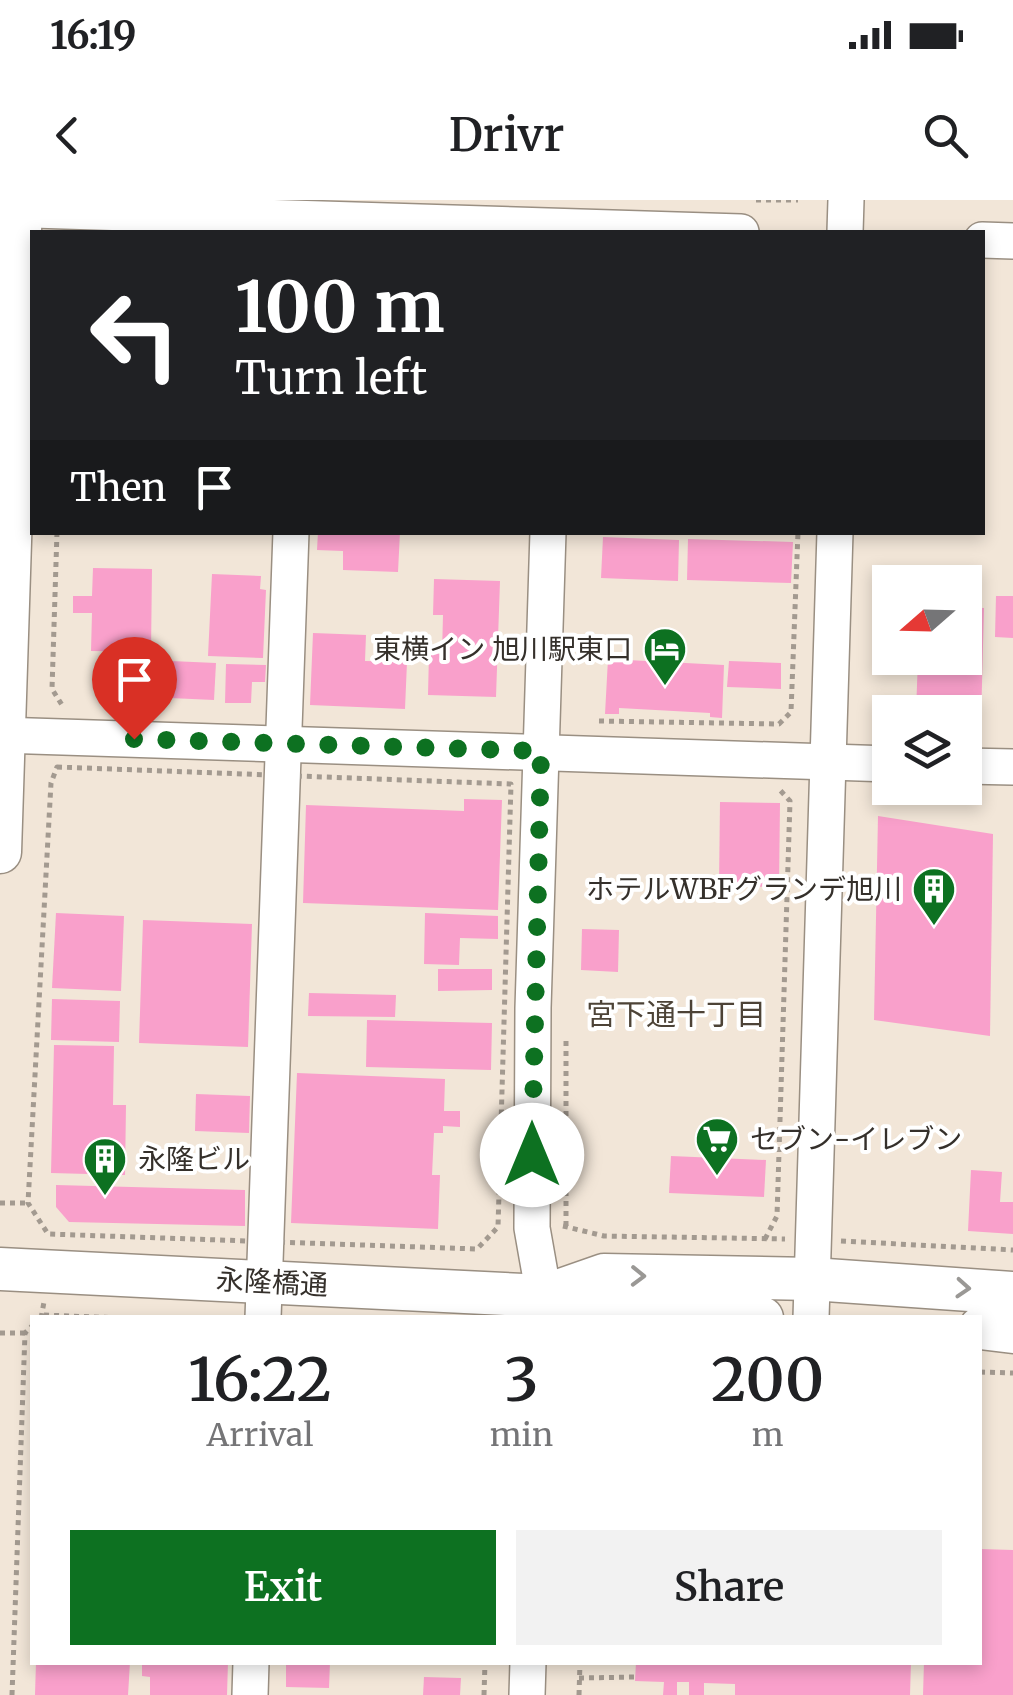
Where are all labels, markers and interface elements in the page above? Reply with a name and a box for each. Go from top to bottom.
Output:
text: 16:19 [50,12,136,59]
text: Drivr [449,107,564,163]
icon: back [40,108,95,163]
icon: search [918,108,973,163]
text: 100 m [235,263,445,351]
icon: left [70,270,200,400]
text: Turn left [235,350,427,406]
icon: arrive [187,460,242,515]
text: Then [70,464,167,511]
north arrow [872,565,982,675]
map controls [872,565,982,805]
hotel icon: 東横イン 旭川駅東口 [642,626,688,687]
place label: 東横イン 旭川駅東口 [373,631,632,667]
pin [92,637,177,740]
icon: arrive [107,652,162,707]
button: layers [872,695,982,805]
building icon: ホテルWBFグランデ旭川 [911,866,957,927]
place label: ホテルWBFグランデ旭川 [586,871,902,907]
district label: 宮下通十丁目 [586,995,766,1033]
position arrow [480,1103,584,1207]
supermarket icon: セブン-イレブン [694,1116,740,1177]
place label: セブン-イレブン [750,1121,962,1157]
building icon: 永隆ビル [82,1136,128,1197]
place label: 永隆ビル [138,1141,250,1177]
street label: 永隆橋通 [215,1261,329,1303]
one-way arrow [632,1265,647,1287]
one-way arrow [955,1277,971,1298]
text: 16:22 [188,1342,332,1417]
text: 3 [504,1342,539,1417]
text: 200 [711,1342,824,1417]
text: Arrival [206,1415,313,1455]
text: min [490,1415,553,1455]
text: m [752,1415,783,1455]
button: Exit [70,1530,496,1645]
button: Share [516,1530,942,1645]

